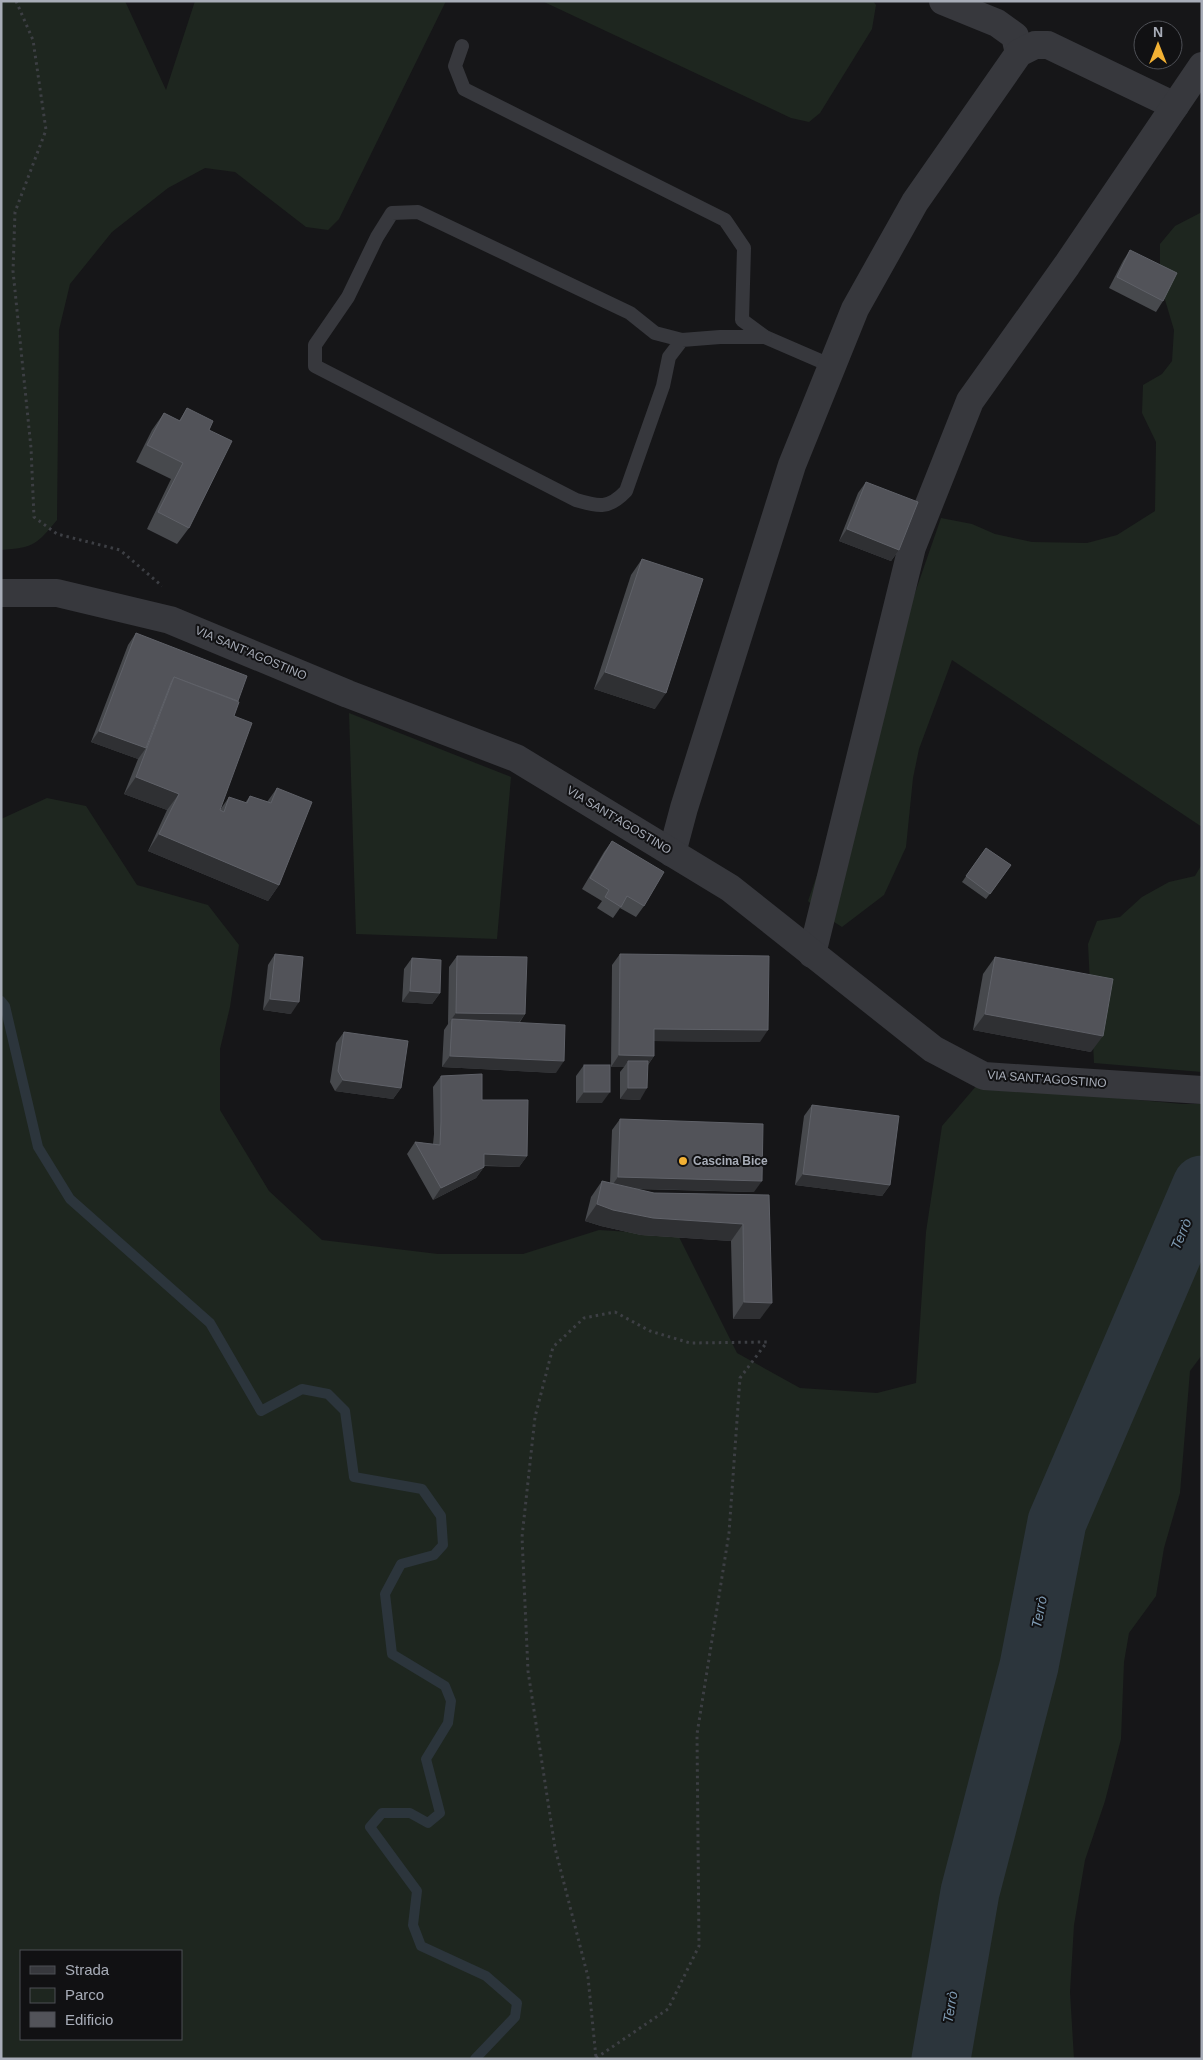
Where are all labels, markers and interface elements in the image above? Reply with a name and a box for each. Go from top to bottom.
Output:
north arrow [1133,20,1183,70]
text: N [1153,24,1163,40]
street label: VIA SANT'AGOSTINO [193,623,309,683]
street label: VIA SANT'AGOSTINO [564,783,674,857]
street label: VIA SANT'AGOSTINO [987,1068,1107,1090]
place label: Cascina Bice [693,1154,768,1168]
marker: Cascina Bice [677,1155,689,1167]
water label: Terrò [1167,1216,1195,1252]
water label: Terrò [1028,1594,1050,1629]
legend [20,1950,182,2040]
text: Strada [65,1961,110,1978]
text: Parco [65,1986,104,2003]
water label: Terrò [939,1990,961,2024]
text: Edificio [65,2011,113,2028]

